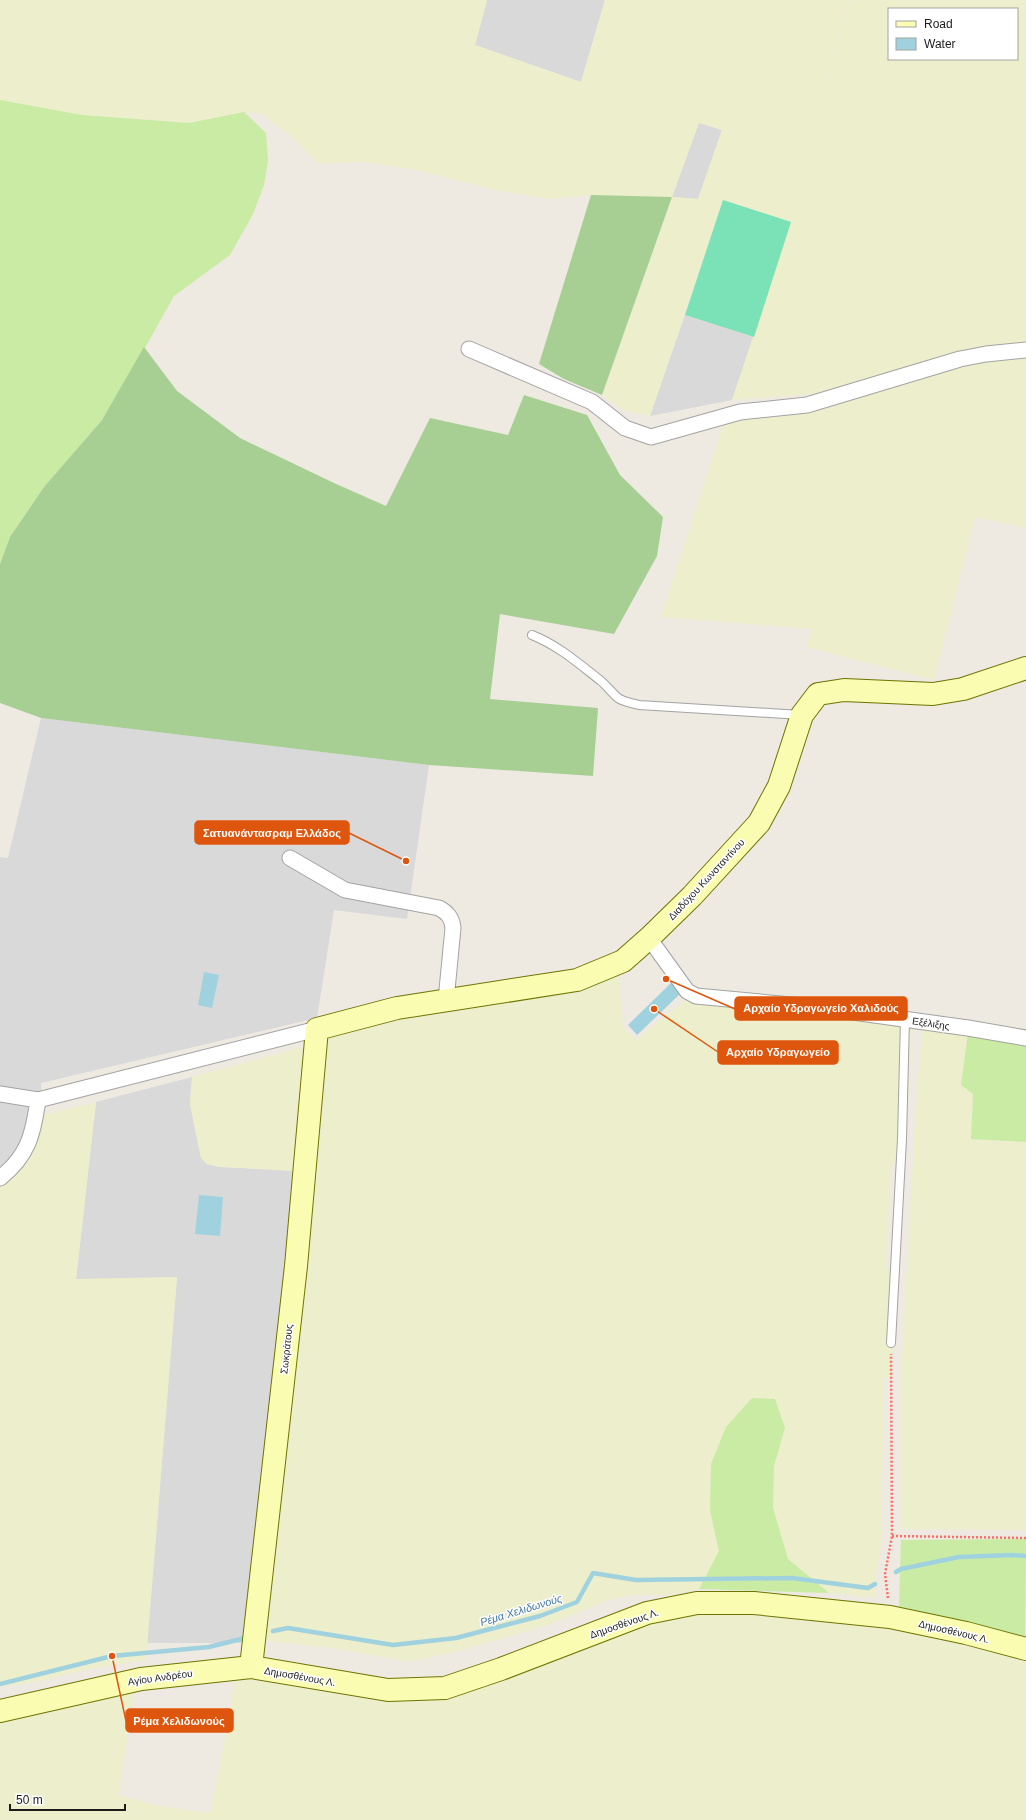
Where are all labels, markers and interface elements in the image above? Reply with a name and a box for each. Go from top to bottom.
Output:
legend [888,8,1018,60]
text: Road [924,17,953,31]
text: Water [924,37,956,51]
callout: Σατυανάντασραμ Ελλάδος [195,821,349,844]
text: Σατυανάντασραμ Ελλάδος [203,827,341,840]
street label: Διαδόχου Κωνσταντίνου [666,837,747,922]
callout: Αρχαίο Υδραγωγείο Χαλιδούς [735,997,907,1020]
text: Αρχαίο Υδραγωγείο Χαλιδούς [743,1002,899,1015]
street label: Εξέλιξης [911,1015,951,1033]
callout: Αρχαίο Υδραγωγείο [718,1041,838,1064]
text: Αρχαίο Υδραγωγείο [726,1046,830,1058]
street label: Σωκράτους [278,1323,295,1375]
water label: Ρέμα Χελιδωνούς [478,1592,564,1629]
street label: Δημοσθένους Λ. [588,1607,660,1640]
street label: Δημοσθένους Λ. [917,1618,990,1645]
street label: Δημοσθένους Λ. [263,1665,336,1688]
street label: Αγίου Ανδρέου [127,1668,193,1687]
callout: Ρέμα Χελιδωνούς [126,1709,233,1732]
text: Ρέμα Χελιδωνούς [133,1715,225,1728]
scale bar [10,1786,125,1812]
text: 50 m [16,1793,43,1807]

